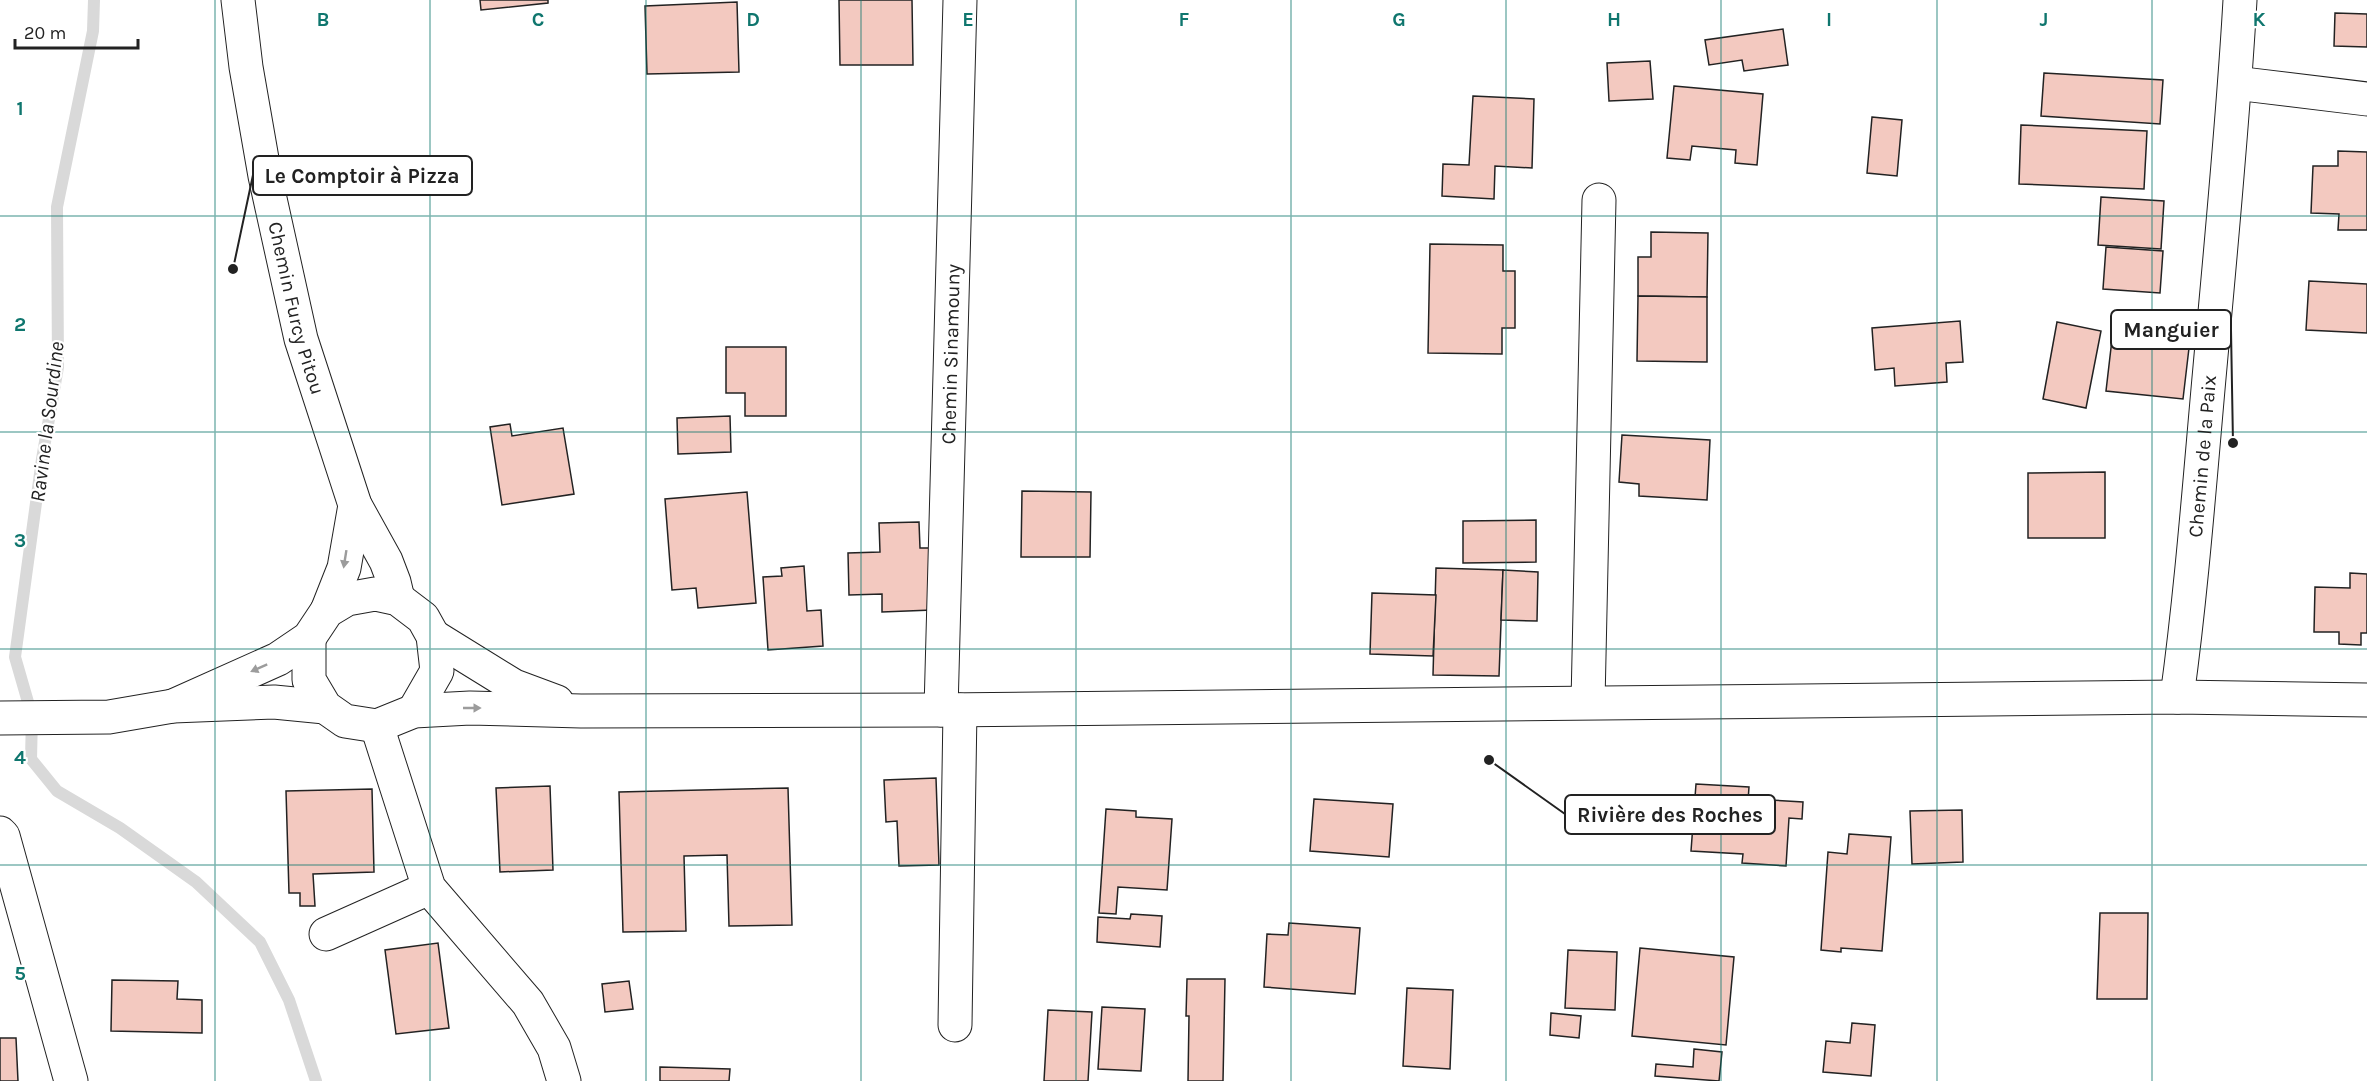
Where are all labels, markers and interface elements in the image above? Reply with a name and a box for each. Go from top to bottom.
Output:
text: B [317,8,329,31]
text: C [532,8,544,31]
text: D [746,8,760,31]
text: E [962,8,974,31]
text: F [1179,8,1190,31]
text: G [1392,8,1406,31]
text: H [1607,8,1621,31]
text: I [1826,8,1832,31]
text: J [2040,8,2048,31]
text: K [2252,8,2266,31]
scale bar [15,12,138,50]
text: 20 m [24,22,66,44]
text: 1 [16,97,24,120]
callout: Le Comptoir à Pizza [253,156,472,195]
text: Le Comptoir à Pizza [264,164,460,188]
street label: Chemin Furcy Pitou [263,220,329,398]
street label: Chemin Sinamouny [937,264,965,445]
callout: Manguier [2111,310,2231,349]
text: 2 [14,313,26,336]
text: Manguier [2123,318,2219,342]
water label: Ravine la Sourdine [25,340,69,504]
street label: Chemin de la Paix [2184,374,2221,538]
text: 3 [14,529,26,552]
one-way arrow [340,549,349,568]
one-way arrow [251,663,268,672]
one-way arrow [463,703,482,713]
text: 4 [14,746,26,769]
callout: Rivière des Roches [1565,795,1775,834]
text: Rivière des Roches [1577,803,1763,827]
text: 5 [14,962,26,985]

